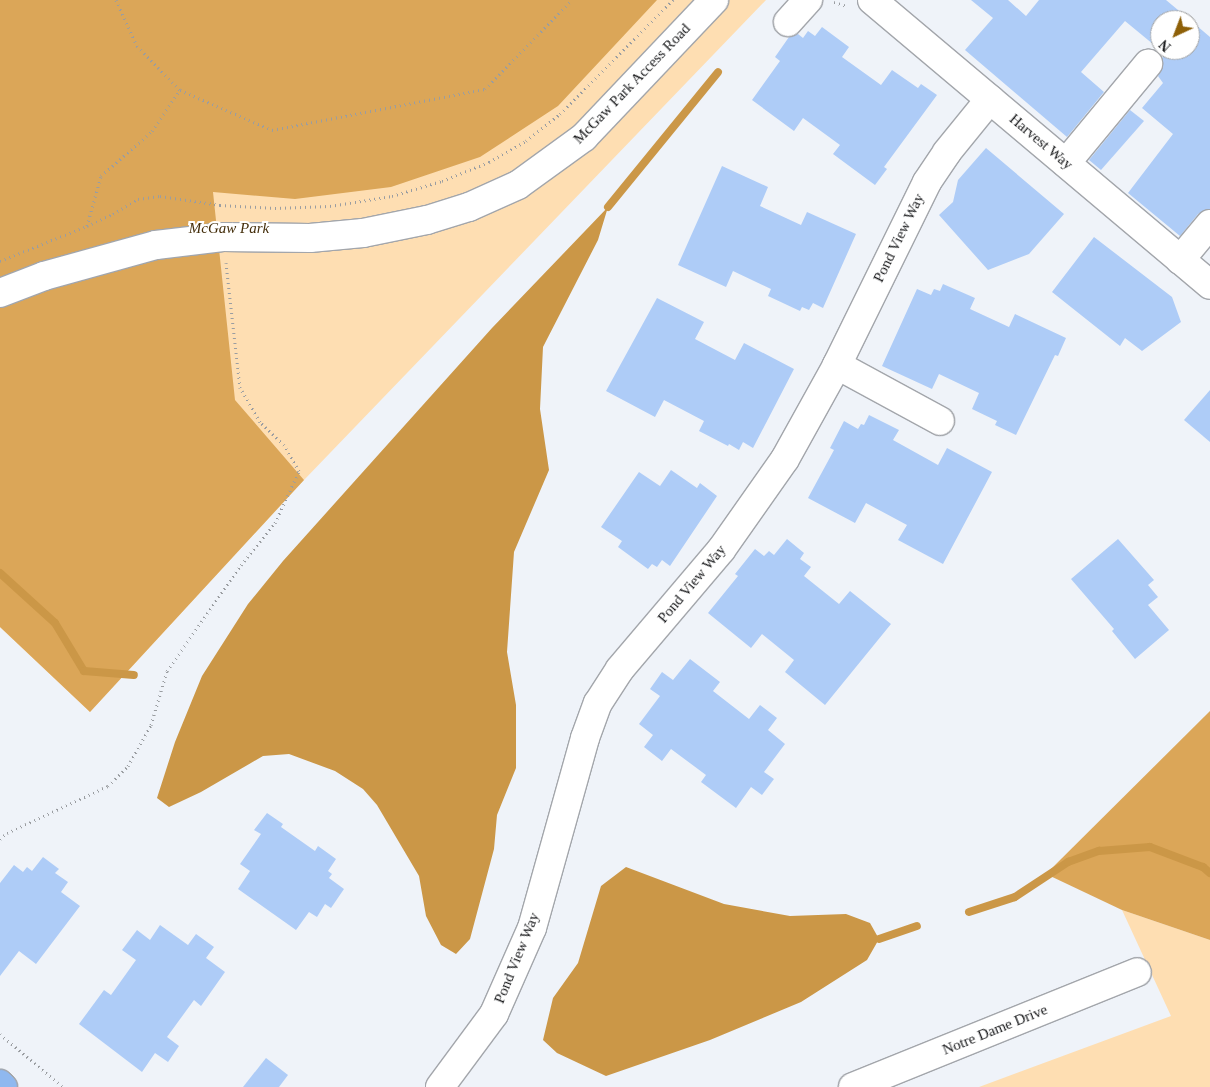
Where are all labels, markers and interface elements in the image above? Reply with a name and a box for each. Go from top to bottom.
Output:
north arrow [1150,10,1200,60]
street label: McGaw Park Access Road [570,20,694,148]
text: N [1156,37,1174,55]
street label: Harvest Way [1006,110,1076,174]
street label: Pond View Way [870,190,928,286]
park label: McGaw Park [189,220,269,238]
street label: Pond View Way [654,541,730,627]
street label: Pond View Way [490,910,544,1006]
street label: Notre Dame Drive [940,1001,1050,1059]

